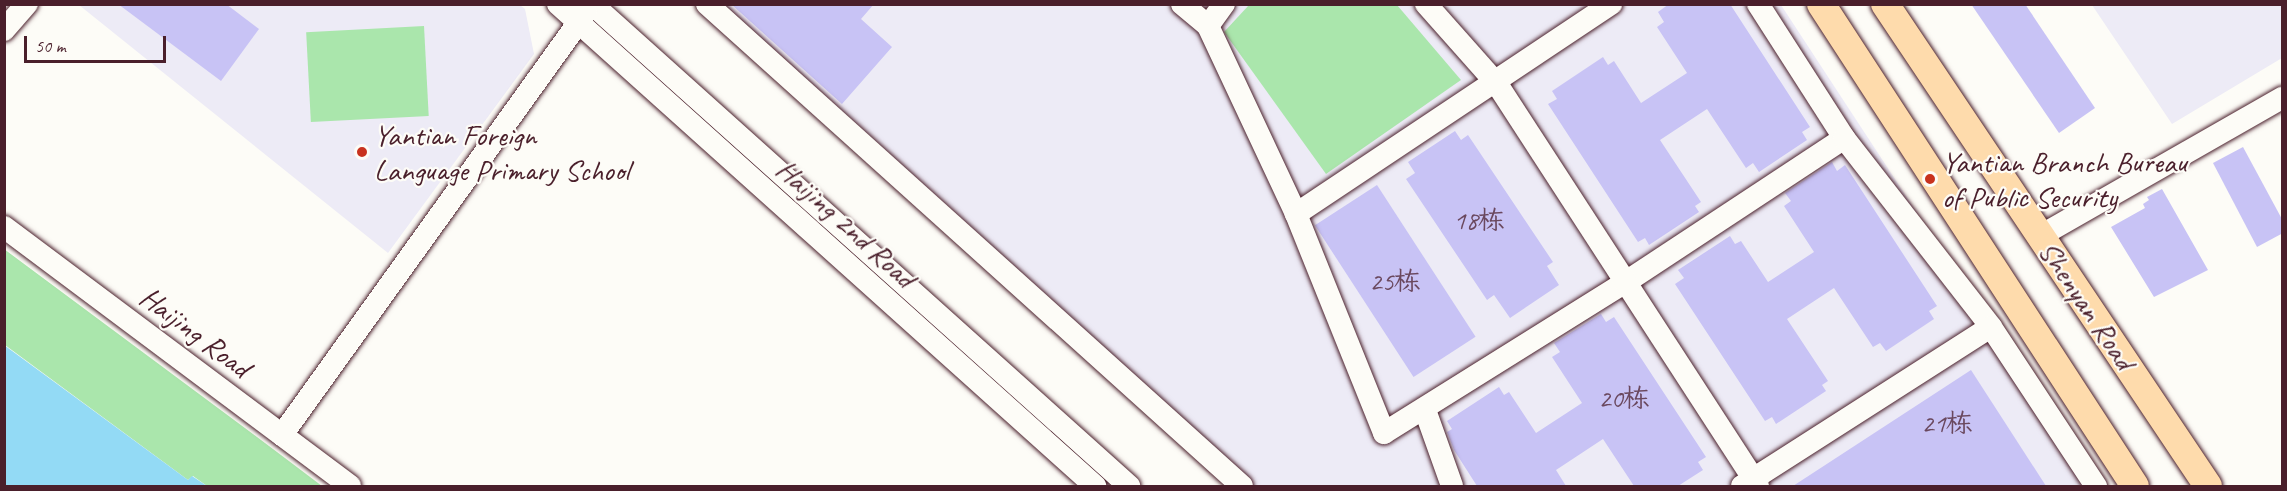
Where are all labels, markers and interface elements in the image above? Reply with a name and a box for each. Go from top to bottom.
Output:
scale bar [27,24,170,62]
text: 50 m [35,35,66,57]
place label: Yantian Foreign Language Primary School [374,117,629,188]
place label: Yantian Branch Bureau of Public Security [1942,144,2186,214]
marker: Yantian Foreign Language Primary School [355,145,369,159]
street label: Haijing 2nd Road [769,151,923,295]
marker: Yantian Branch Bureau of Public Security [1923,172,1937,186]
house number: 18栋 [1453,205,1505,237]
street label: Shenyan Road [2031,235,2143,375]
house number: 25栋 [1369,266,1421,298]
street label: Haijing Road [133,279,257,385]
house number: 20栋 [1598,383,1650,415]
house number: 21栋 [1921,408,1973,440]

